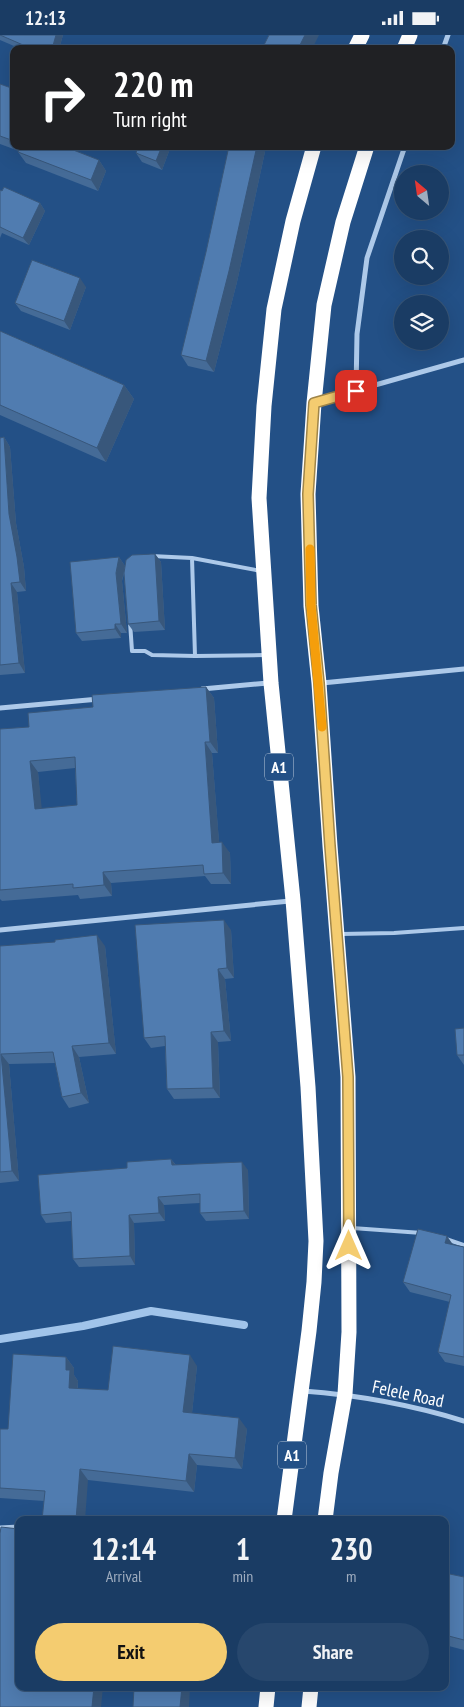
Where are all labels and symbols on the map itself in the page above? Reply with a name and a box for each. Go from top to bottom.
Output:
north arrow [394,165,449,220]
pin [335,370,377,412]
road number: A1 [265,754,293,781]
position arrow [322,1219,374,1271]
street label: Felele Road [370,1375,446,1412]
road number: A1 [278,1441,306,1469]

